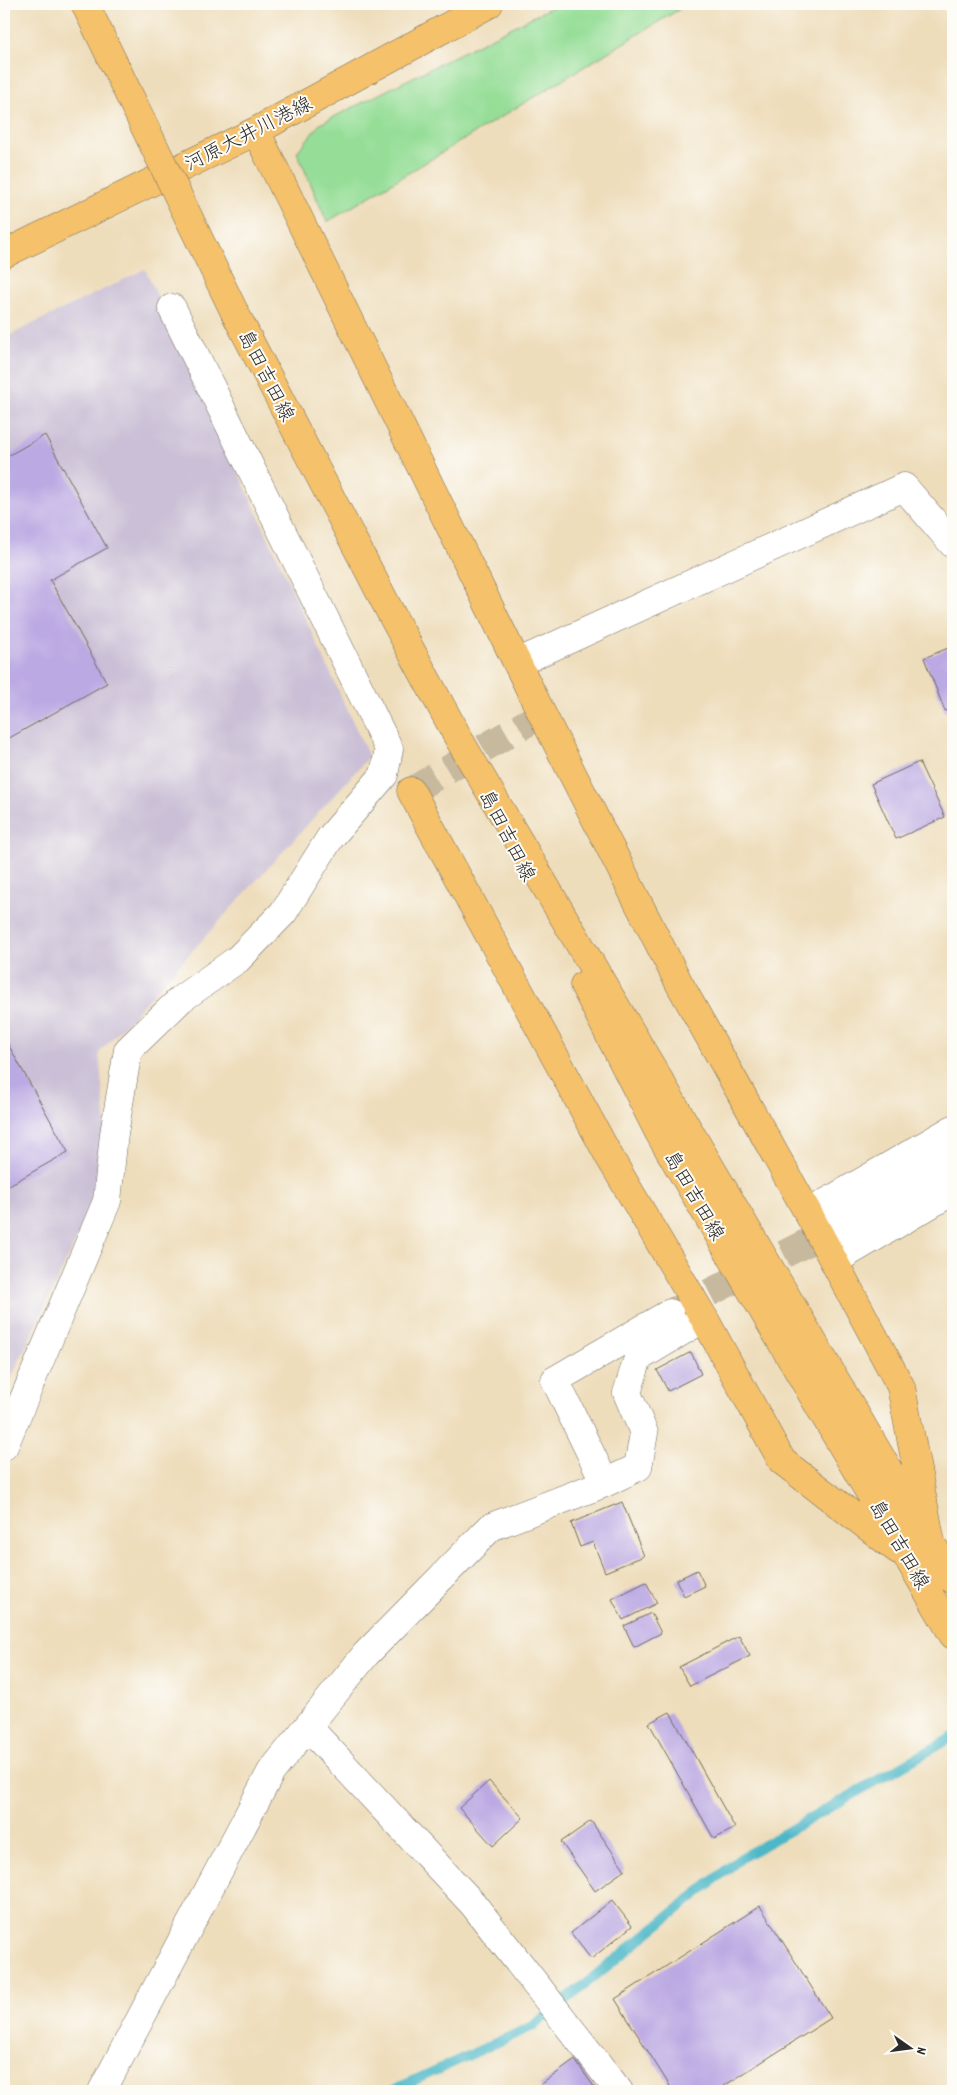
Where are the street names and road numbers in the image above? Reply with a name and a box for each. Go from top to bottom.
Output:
street label: 河原大井川港線 [181,91,318,180]
street label: 島田吉田線 [229,325,300,427]
street label: 島田吉田線 [470,785,541,887]
street label: 島田吉田線 [655,1146,730,1247]
street label: 島田吉田線 [860,1495,935,1596]

